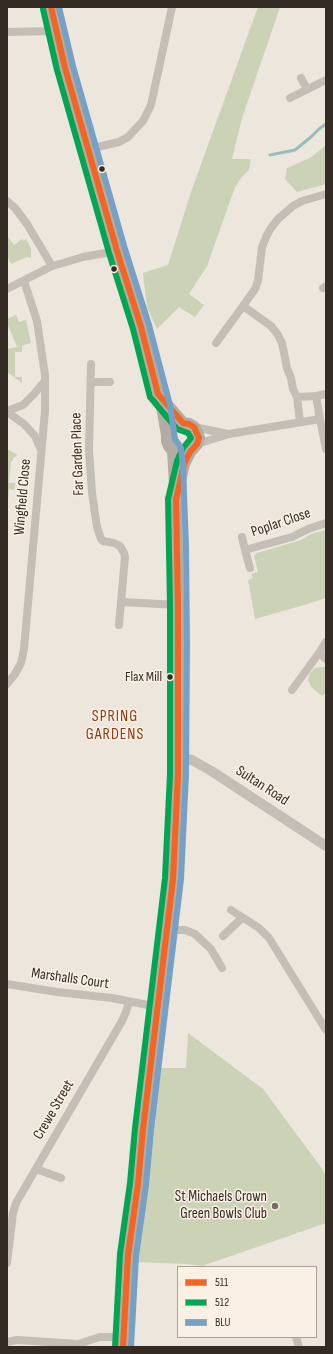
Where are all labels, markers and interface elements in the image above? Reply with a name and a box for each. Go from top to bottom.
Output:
unlabelled marker [97,164,107,174]
unlabelled marker [109,264,119,274]
street label: Far Garden Place [68,412,88,496]
street label: Wingfield Close [11,458,35,536]
street label: Poplar Close [249,504,313,542]
place label: Flax Mill [125,669,162,685]
marker: Flax Mill [165,672,175,682]
district label: SPRING GARDENS [86,707,144,745]
street label: Sultan Road [232,762,292,810]
street label: Marshalls Court [30,965,110,993]
street label: Crewe Street [30,1077,78,1143]
place label: St Michaels Crown Green Bowls Club [175,1188,267,1223]
marker: St Michaels Crown Green Bowls Club [270,1201,280,1211]
legend [177,1266,317,1338]
text: 511 [215,1275,228,1290]
text: 512 [215,1295,229,1310]
text: BLU [215,1315,231,1330]

